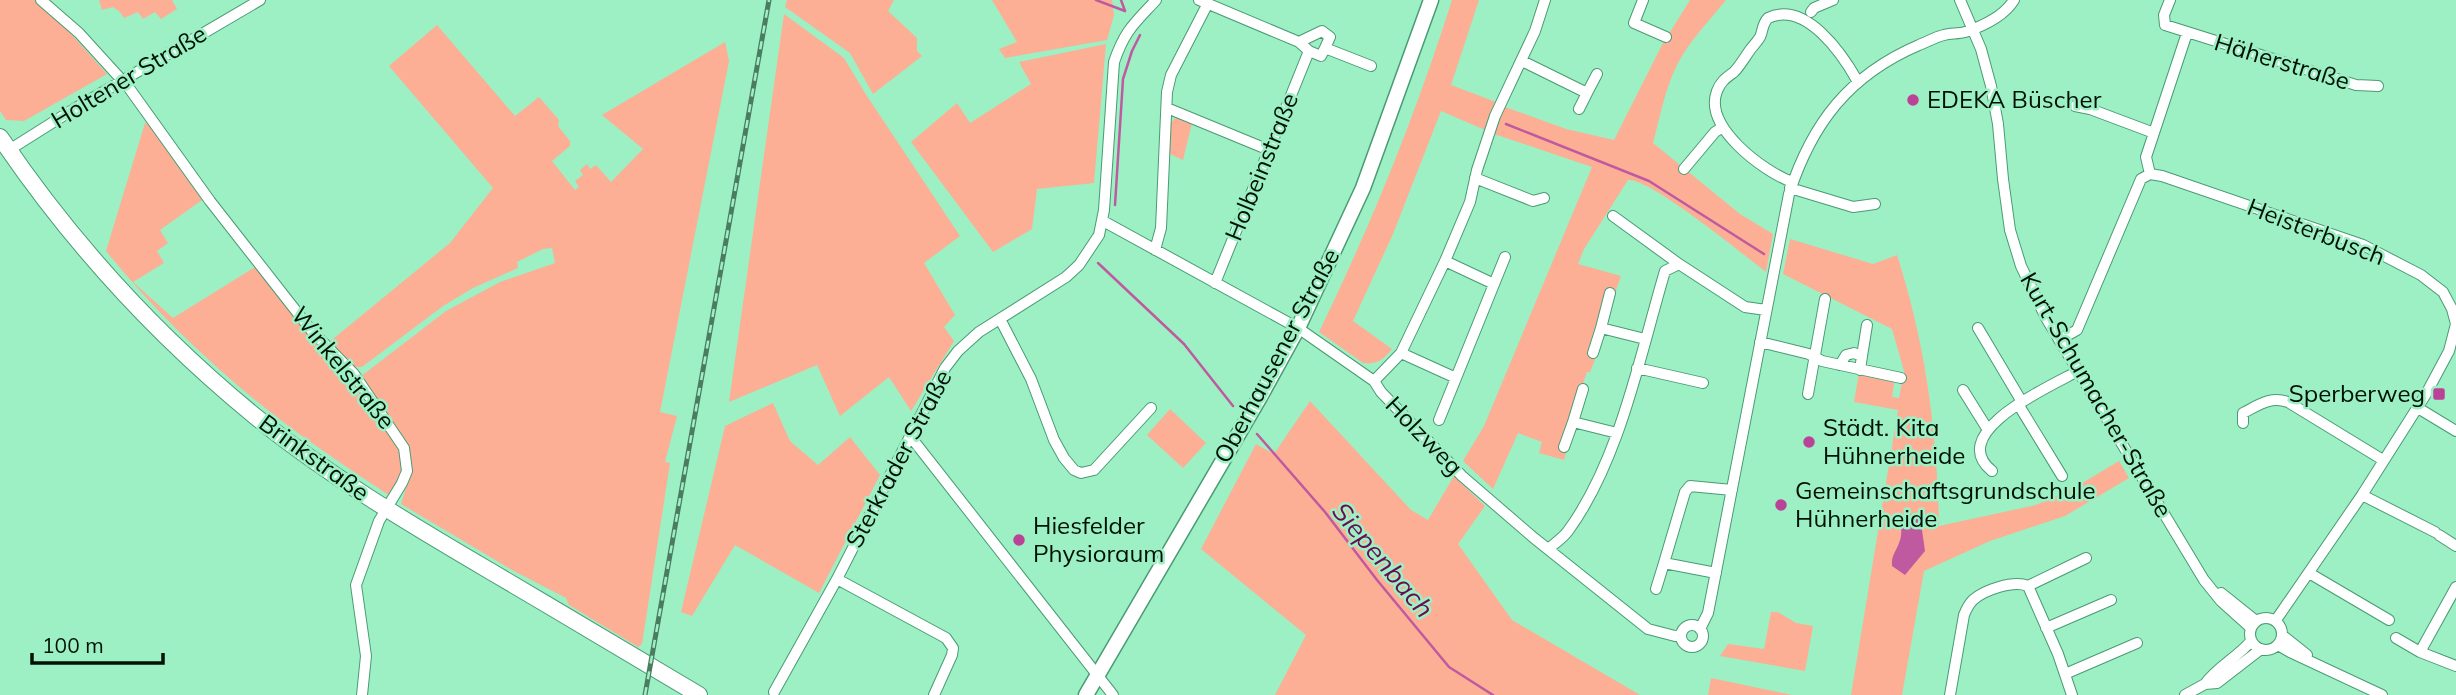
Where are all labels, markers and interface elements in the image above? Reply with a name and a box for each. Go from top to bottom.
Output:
street label: Holtener Straße [45,18,212,134]
street label: Häherstraße [2211,26,2354,96]
place label: EDEKA Büscher [1927,84,2102,114]
street label: Holbeinstraße [1218,88,1304,245]
marker: EDEKA Büscher [1905,92,1921,108]
street label: Heisterbusch [2243,191,2389,271]
street label: Oberhausener Straße [1207,243,1345,468]
street label: Kurt-Schumacher-Straße [2014,267,2179,522]
street label: Winkelstraße [285,300,402,435]
street label: Sterkrader Straße [839,364,958,553]
place label: Sperberweg [2289,378,2425,408]
marker: Sperberweg [2431,386,2447,402]
street label: Holzweg [1380,390,1470,481]
street label: Brinkstraße [254,407,375,507]
place label: Städt. Kita Hühnerheide [1823,412,1965,470]
marker: Städt. Kita Hühnerheide [1801,434,1817,450]
place label: Gemeinschaftsgrundschule Hühnerheide [1795,475,2096,533]
water label: Siepenbach [1325,495,1441,624]
marker: Gemeinschaftsgrundschule Hühnerheide [1773,497,1789,513]
place label: Hiesfelder Physioraum [1033,510,1164,568]
marker: Hiesfelder Physioraum [1011,532,1027,548]
scale bar [32,622,163,666]
text: 100 m [42,632,104,658]

